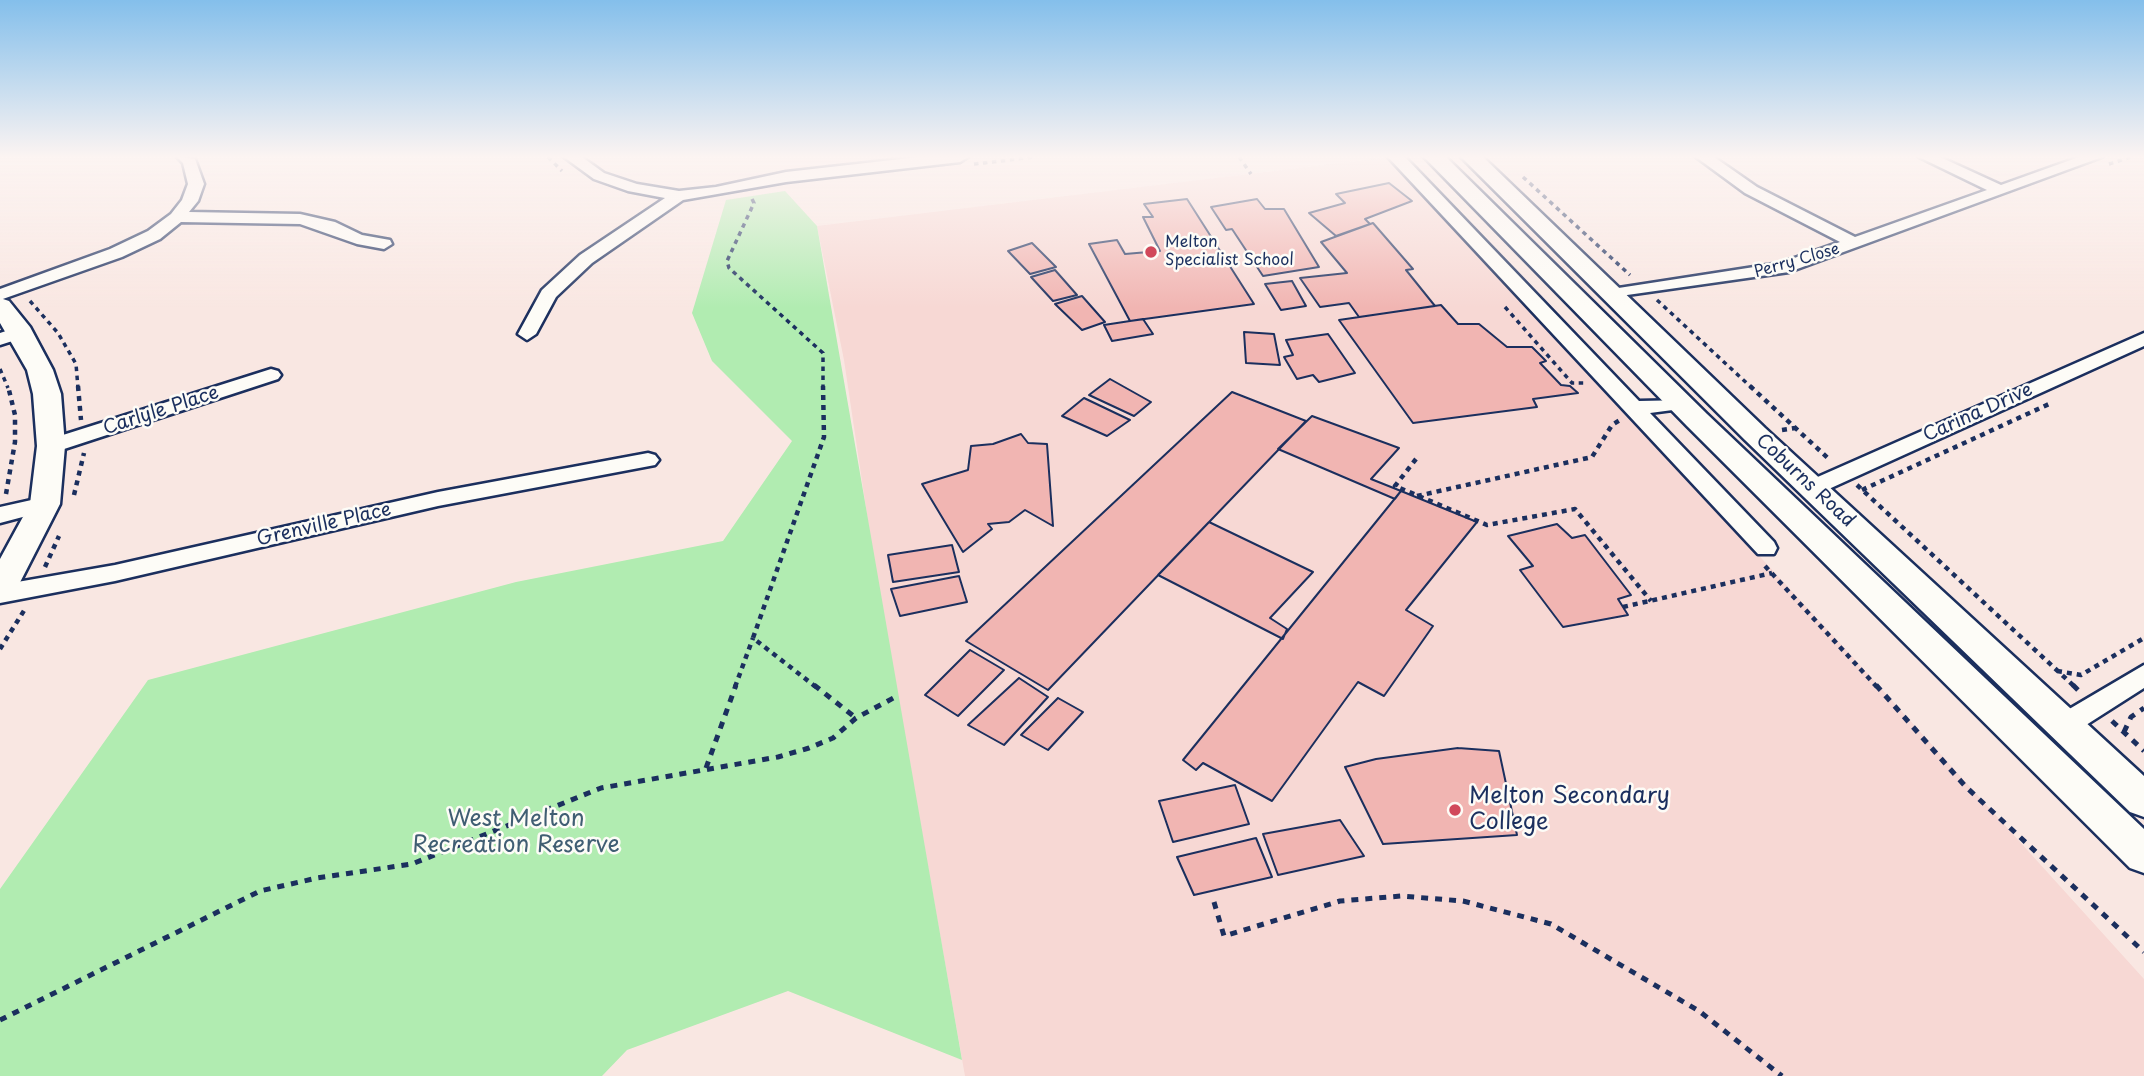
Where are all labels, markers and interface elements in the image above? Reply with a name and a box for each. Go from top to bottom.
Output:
place label: Melton Specialist School [1165,233,1294,271]
street label: Perry Close [1752,240,1842,282]
marker: Melton Specialist School [1143,244,1159,260]
street label: Carina Drive [1920,379,2036,447]
street label: Carlyle Place [100,382,222,440]
street label: Coburns Road [1751,429,1859,533]
street label: Grenville Place [255,498,393,552]
place label: Melton Secondary College [1469,783,1670,837]
marker: Melton Secondary College [1447,802,1463,818]
park label: West Melton Recreation Reserve [412,806,620,860]

